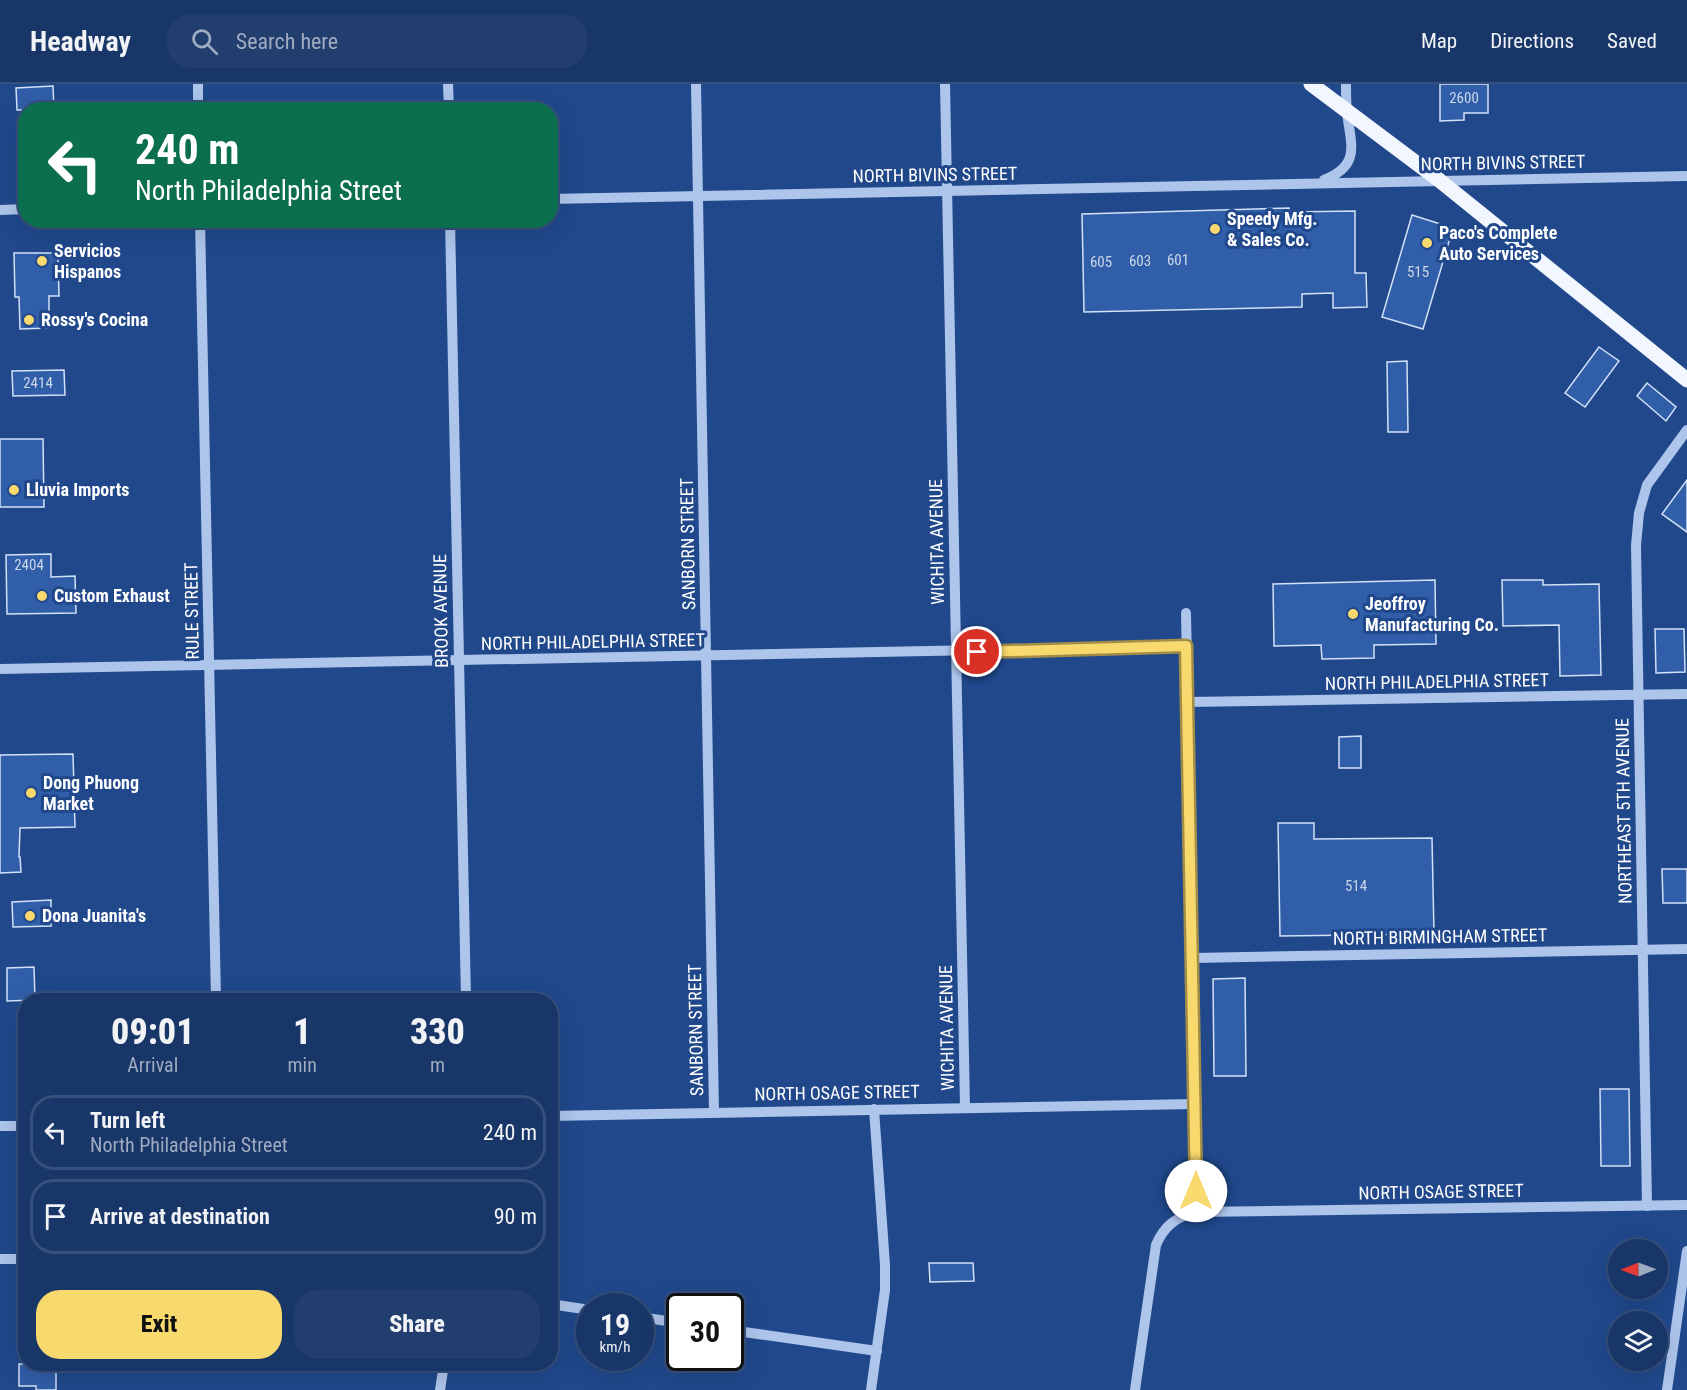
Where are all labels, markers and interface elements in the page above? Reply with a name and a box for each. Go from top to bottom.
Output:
search box [167,14,587,68]
text: Headway [30,25,131,58]
icon: search [188,25,221,58]
text: Search here [236,29,338,54]
text: Map [1421,29,1457,53]
text: Directions [1490,29,1574,53]
text: Saved [1607,29,1657,53]
house number: 2600 [1449,89,1479,107]
text: 240 m [135,125,240,174]
icon: left [36,126,114,204]
street label: NORTH BIVINS STREET [1420,151,1586,174]
street label: NORTH BIVINS STREET [852,163,1018,186]
text: North Philadelphia Street [135,175,402,207]
place label: Speedy Mfg. & Sales Co. [1227,208,1318,250]
marker: Speedy Mfg. & Sales Co. [1208,222,1222,236]
place label: Paco's Complete Auto Services [1439,222,1558,264]
marker: Paco's Complete Auto Services [1420,236,1434,250]
place label: Servicios Hispanos [54,240,121,282]
house number: 601 [1167,251,1189,269]
house number: 603 [1129,252,1151,270]
house number: 605 [1090,253,1112,271]
marker: Servicios Hispanos [35,254,49,268]
house number: 515 [1407,263,1429,281]
place label: Rossy's Cocina [41,309,148,330]
marker: Rossy's Cocina [22,313,36,327]
house number: 2414 [23,374,53,392]
street label: SANBORN STREET [676,478,699,610]
place label: Lluvia Imports [26,479,129,500]
street label: WICHITA AVENUE [925,479,948,605]
marker: Lluvia Imports [7,483,21,497]
street label: BROOK AVENUE [429,554,452,668]
house number: 2404 [14,556,44,574]
street label: RULE STREET [180,562,203,660]
place label: Custom Exhaust [54,585,170,606]
marker: Custom Exhaust [35,589,49,603]
place label: Jeoffroy Manufacturing Co. [1365,593,1499,635]
marker: Jeoffroy Manufacturing Co. [1346,607,1360,621]
pin [951,626,1002,677]
street label: NORTH PHILADELPHIA STREET [481,629,705,654]
icon: arrive [960,635,993,668]
street label: NORTH PHILADELPHIA STREET [1325,669,1549,694]
street label: NORTHEAST 5TH AVENUE [1611,718,1636,904]
place label: Dong Phuong Market [43,772,139,814]
marker: Dong Phuong Market [24,786,38,800]
house number: 514 [1345,877,1367,895]
place label: Dona Juanita's [42,905,146,926]
marker: Dona Juanita's [23,909,37,923]
street label: NORTH BIRMINGHAM STREET [1333,924,1547,949]
street label: SANBORN STREET [684,964,707,1096]
street label: WICHITA AVENUE [935,965,958,1091]
text: 09:01 [111,1011,194,1053]
text: 1 [293,1011,311,1053]
text: 330 [410,1011,465,1053]
text: Arrival [127,1053,178,1077]
text: min [288,1053,317,1077]
text: m [430,1053,445,1077]
street label: NORTH OSAGE STREET [754,1081,920,1104]
text: Turn left [90,1108,165,1133]
icon: left [39,1116,72,1149]
text: 240 m [483,1120,537,1145]
text: North Philadelphia Street [90,1133,288,1157]
position arrow [1164,1159,1228,1223]
street label: NORTH OSAGE STREET [1358,1180,1524,1203]
icon: arrive [39,1200,72,1233]
text: Arrive at destination [90,1204,270,1229]
text: 90 m [494,1204,537,1229]
north arrow [1608,1239,1668,1299]
map controls [1608,1239,1668,1371]
button: Exit [36,1290,282,1359]
button: Share [294,1290,540,1359]
speed limit sign: 30 [666,1293,744,1371]
text: 19 [600,1307,630,1342]
button: layers [1608,1311,1668,1371]
text: km/h [600,1338,630,1356]

